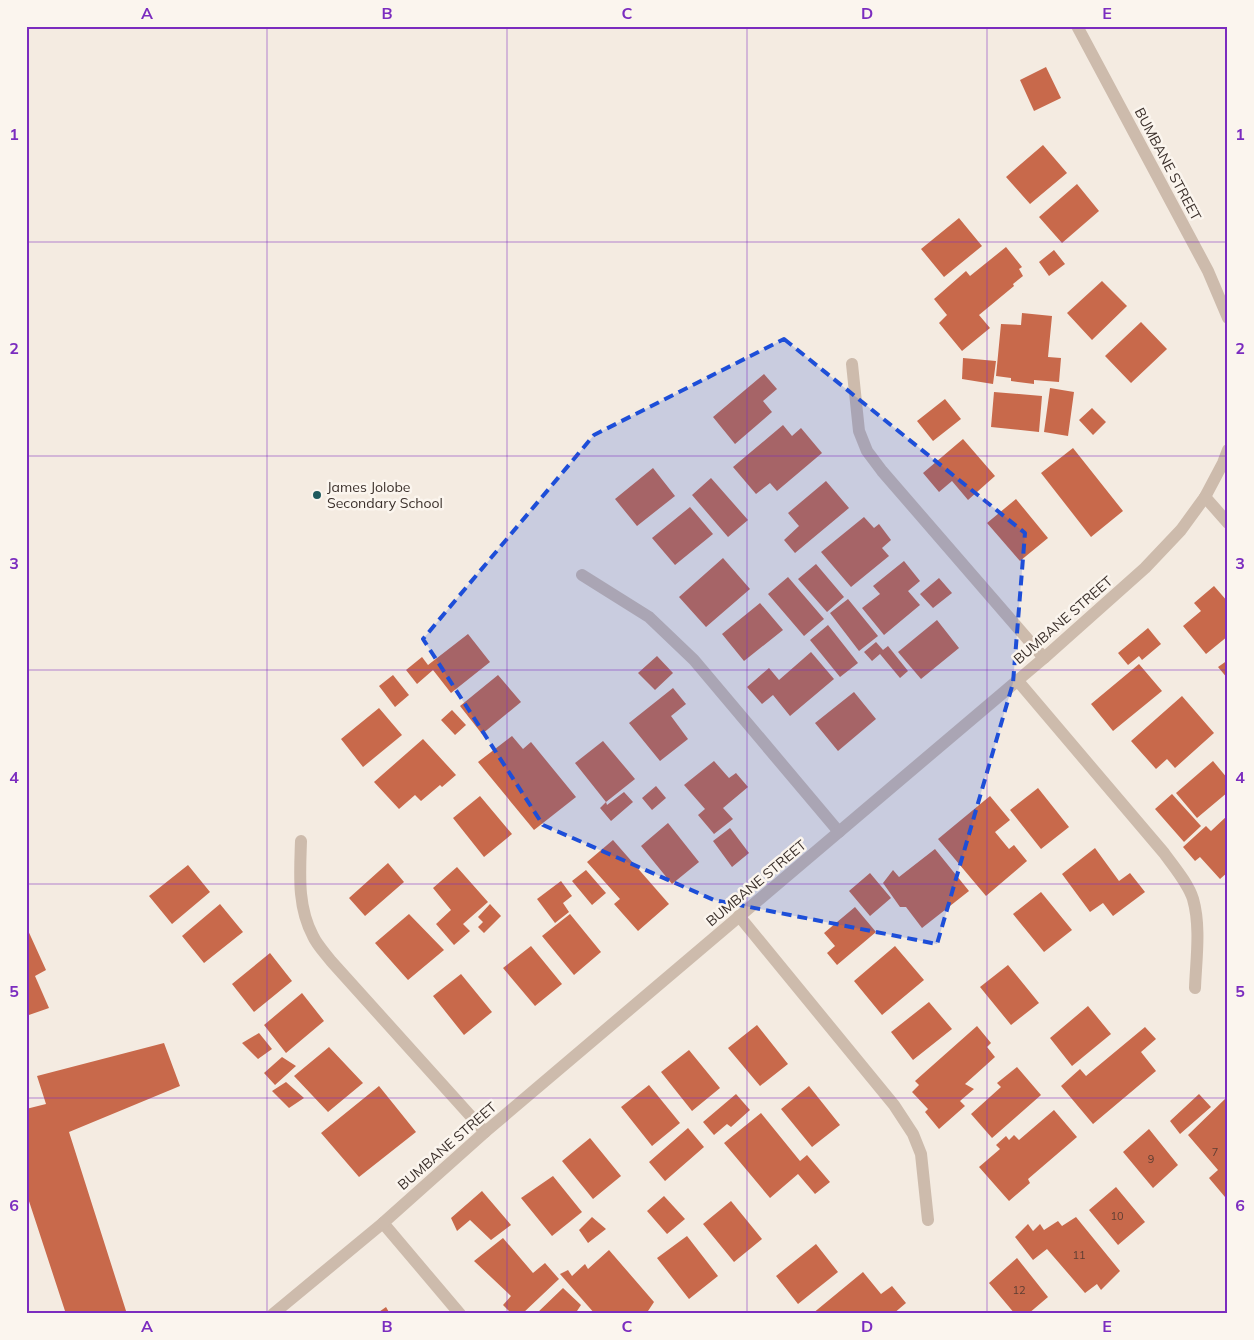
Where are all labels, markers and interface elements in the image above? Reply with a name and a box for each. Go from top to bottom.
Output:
text: A [141,3,153,23]
text: B [381,3,393,23]
text: C [622,3,633,23]
text: D [861,3,873,23]
text: E [1102,3,1112,23]
street label: BUMBANE STREET [1131,105,1206,224]
text: 1 [9,124,19,144]
text: 1 [1235,124,1245,144]
text: 2 [9,338,19,358]
text: 2 [1235,338,1245,358]
place label: James Jolobe Secondary School [327,478,443,512]
marker: James Jolobe Secondary School [311,489,323,501]
text: 3 [9,553,19,573]
text: 3 [1235,553,1245,573]
street label: BUMBANE STREET [1010,572,1117,668]
text: 4 [9,767,19,787]
text: 4 [1235,767,1245,787]
street label: BUMBANE STREET [702,836,810,930]
text: 5 [9,981,19,1001]
text: 5 [1235,981,1245,1001]
street label: BUMBANE STREET [394,1098,501,1194]
house number: 7 [1212,1145,1218,1159]
house number: 9 [1148,1152,1154,1166]
text: 6 [9,1195,19,1215]
text: 6 [1235,1195,1245,1215]
house number: 10 [1110,1209,1124,1223]
house number: 11 [1072,1248,1086,1262]
house number: 12 [1012,1283,1026,1297]
text: A [141,1316,153,1336]
text: B [381,1316,393,1336]
text: C [622,1316,633,1336]
text: D [861,1316,873,1336]
text: E [1102,1316,1112,1336]

